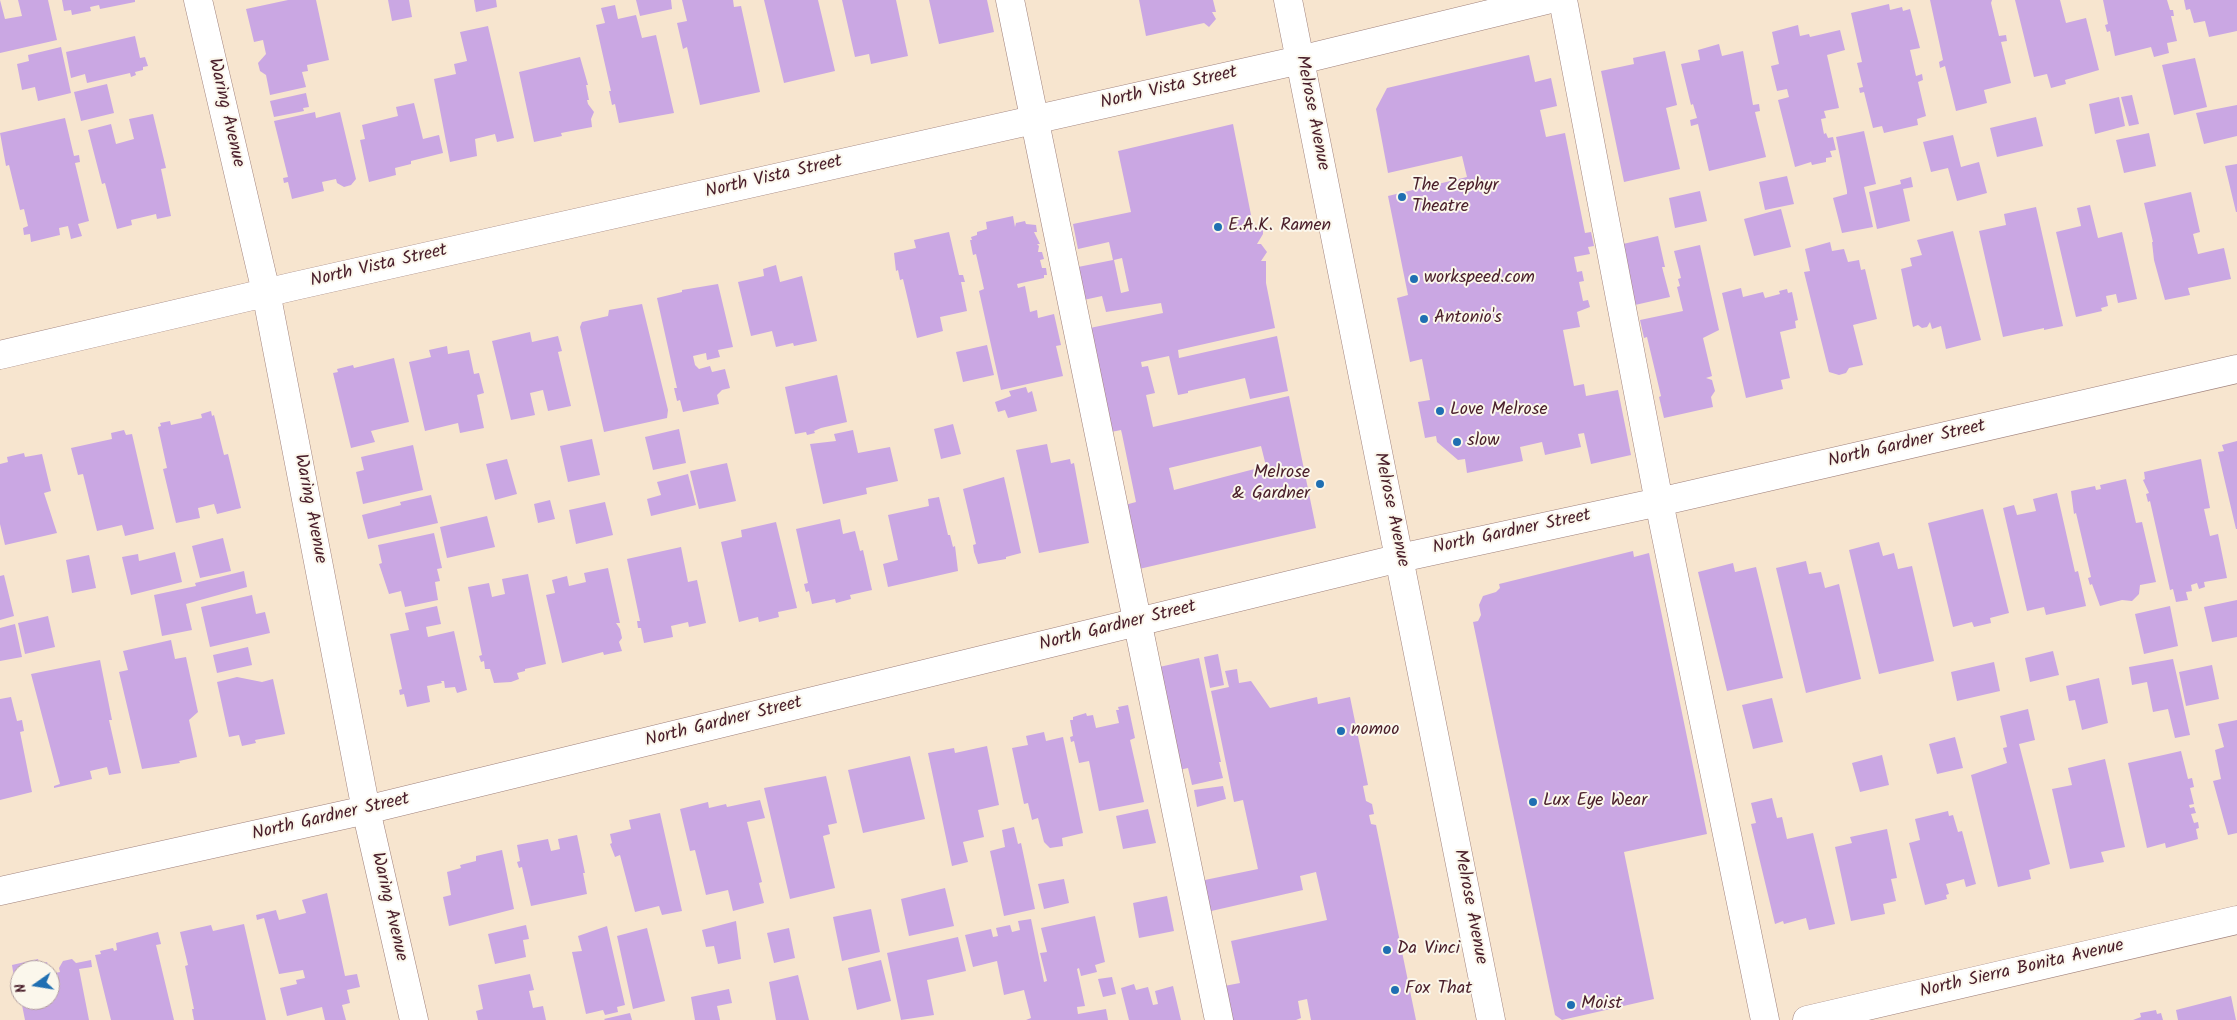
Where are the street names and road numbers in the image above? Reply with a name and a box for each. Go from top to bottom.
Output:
street label: Melrose Avenue [1289,54,1333,172]
street label: Waring Avenue [202,56,248,170]
street label: North Vista Street [1098,63,1240,115]
street label: North Vista Street [703,152,845,204]
street label: North Vista Street [308,241,450,293]
street label: North Gardner Street [1826,416,1988,474]
street label: Melrose Avenue [1367,451,1413,569]
street label: Waring Avenue [288,452,330,566]
street label: North Gardner Street [1431,506,1593,560]
street label: North Gardner Street [1037,597,1199,657]
street label: North Gardner Street [643,693,805,753]
street label: North Gardner Street [250,789,412,847]
street label: Melrose Avenue [1447,848,1491,966]
street label: Waring Avenue [365,850,411,964]
street label: North Sierra Bonita Avenue [1918,936,2126,1004]

